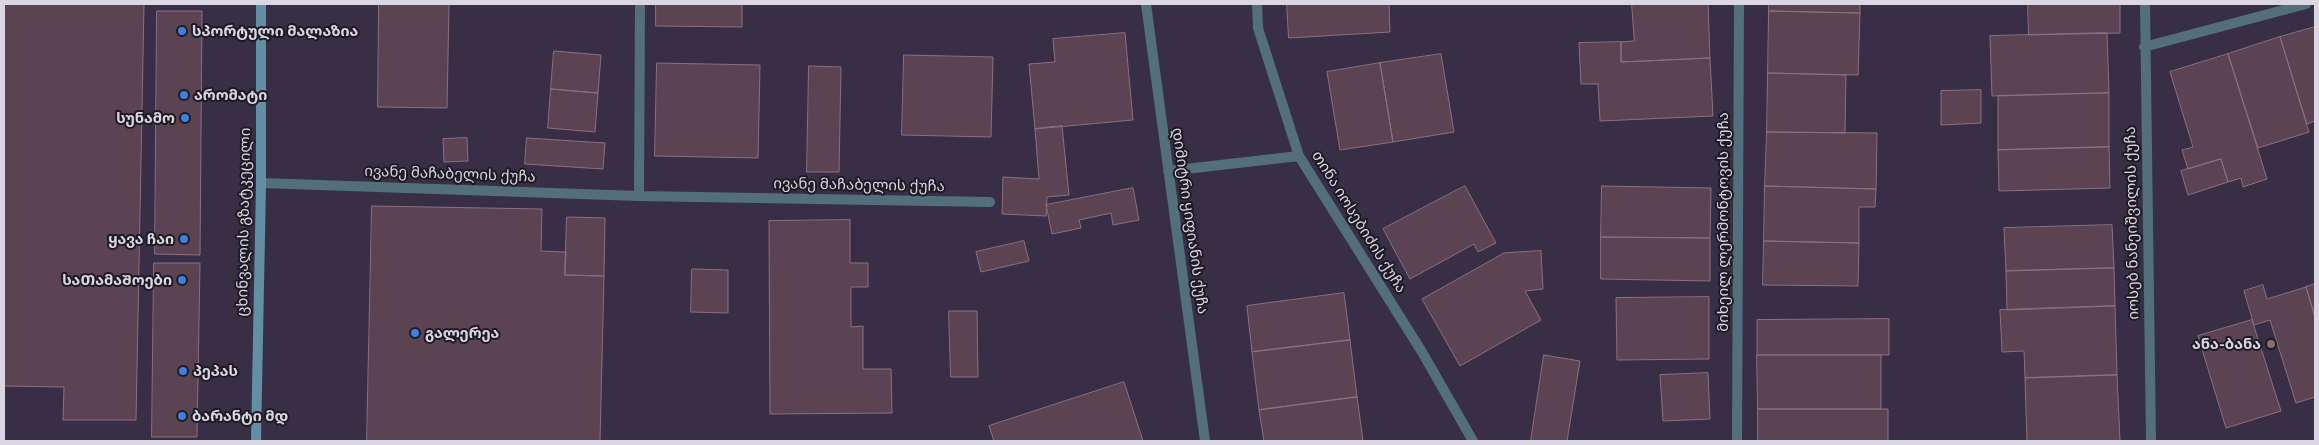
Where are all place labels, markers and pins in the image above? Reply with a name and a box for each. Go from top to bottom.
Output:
place label: სპორტული მალაზია [192,22,358,40]
marker: სპორტული მალაზია [176,25,188,37]
place label: არომატი [194,86,267,104]
marker: არომატი [178,89,190,101]
place label: სუნამო [116,109,175,127]
marker: სუნამო [179,112,191,124]
place label: ყავა ჩაი [108,230,174,248]
marker: ყავა ჩაი [178,233,190,245]
place label: საᲗამაᲨოები [62,271,172,289]
marker: საᲗამაᲨოები [176,274,188,286]
place label: გალერეა [425,324,499,342]
marker: გალერეა [409,327,421,339]
place label: ანა-ბანა [2192,335,2261,353]
marker: ანა-ბანა [2265,338,2277,350]
place label: პეპას [193,362,238,380]
marker: პეპას [177,365,189,377]
place label: ბარანტი მდ [192,407,288,425]
marker: ბარანტი მდ [176,410,188,422]

